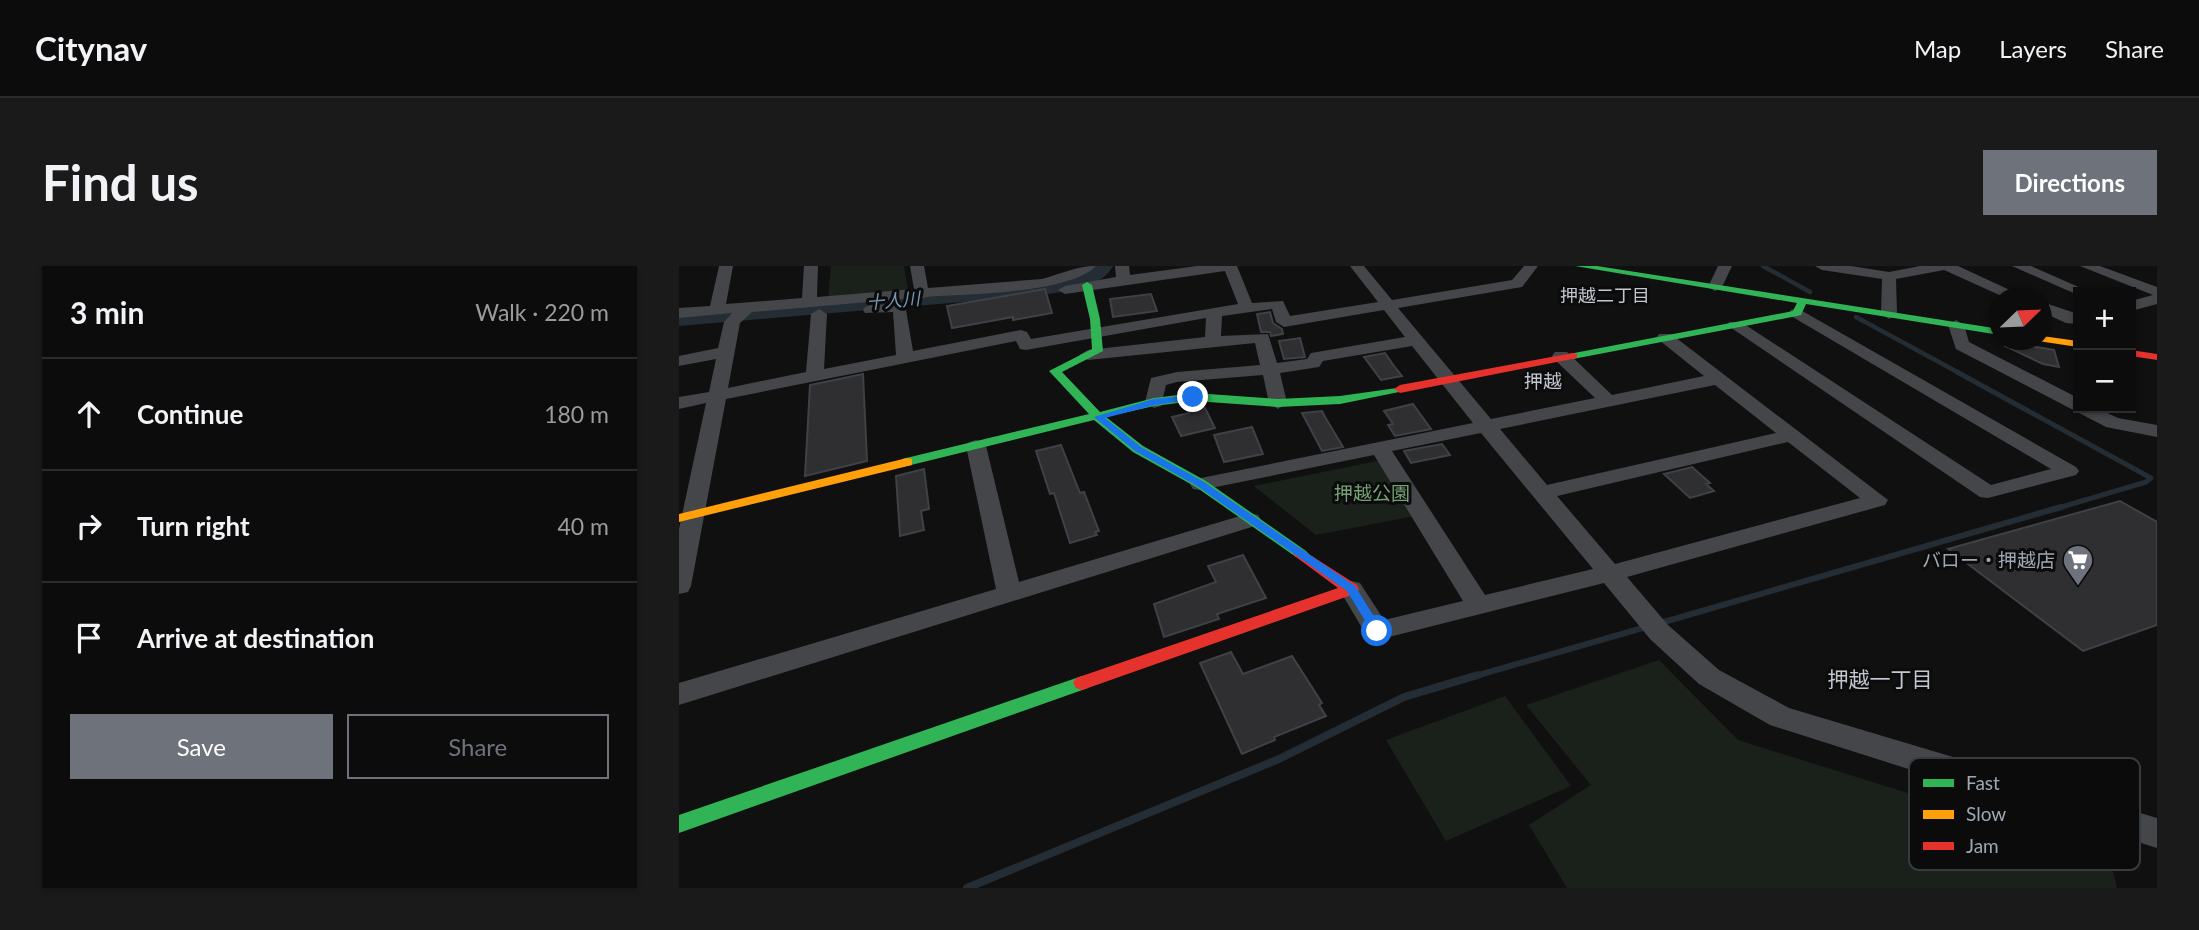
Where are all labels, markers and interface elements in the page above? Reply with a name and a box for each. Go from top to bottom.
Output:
text: Citynav [35,28,147,68]
text: Map [1914,34,1961,63]
text: Layers [1999,34,2067,63]
text: Share [2105,34,2164,63]
button: Directions [1983,150,2157,215]
text: Find us [42,153,199,211]
district label: 押越二丁目 [1560,284,1650,306]
water label: 十人川 [865,287,923,313]
north arrow [1989,287,2052,350]
map controls [2073,287,2136,413]
button: + [2073,287,2136,350]
text: 3 min [70,294,144,330]
text: Walk · 220 m [475,298,609,326]
button: − [2073,350,2136,413]
district label: 押越 [1524,369,1562,392]
route end [1177,381,1208,412]
icon: ahead [70,395,108,433]
text: Continue [137,398,243,430]
text: 180 m [544,400,609,428]
park label: 押越公園 [1334,481,1410,504]
icon: right [70,507,108,545]
text: Turn right [137,510,250,542]
text: 40 m [558,512,609,540]
supermarket icon: バロー・押越店 [2061,543,2095,587]
place label: バロー・押越店 [1922,548,2055,571]
route start [1361,615,1392,646]
icon: arrive [70,619,108,657]
text: Arrive at destination [137,622,374,654]
district label: 押越一丁目 [1828,666,1933,691]
button: Save [70,714,333,779]
button: Share [347,714,609,779]
legend [1909,758,2140,870]
text: Fast [1966,771,2000,794]
text: Slow [1966,802,2006,825]
text: Jam [1966,834,1999,857]

